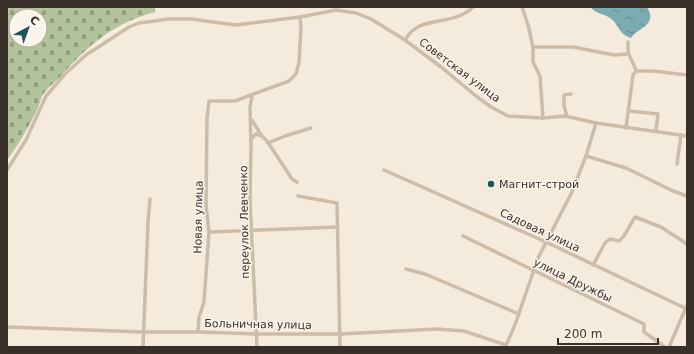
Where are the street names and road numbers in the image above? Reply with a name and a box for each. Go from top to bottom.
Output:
street label: Советская улица [416,36,503,105]
street label: переулок Левченко [237,165,252,279]
street label: Новая улица [191,180,206,254]
street label: Садовая улица [498,206,582,255]
street label: улица Дружбы [531,256,614,305]
street label: Больничная улица [204,317,312,332]

